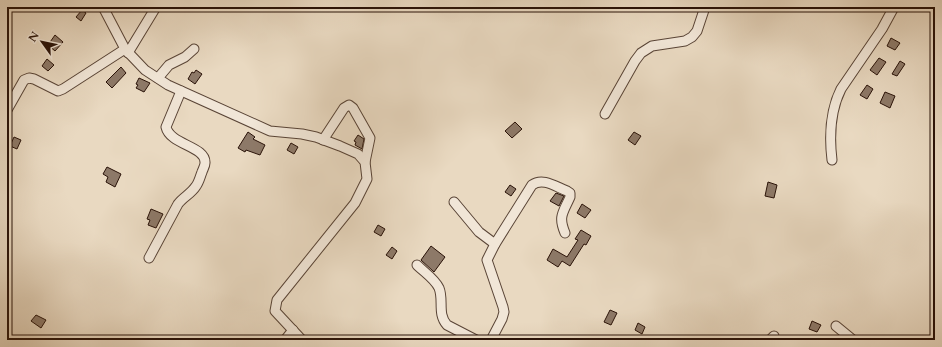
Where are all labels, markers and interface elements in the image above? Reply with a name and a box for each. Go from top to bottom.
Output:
north arrow [22,22,62,62]
text: N [25,28,43,45]

